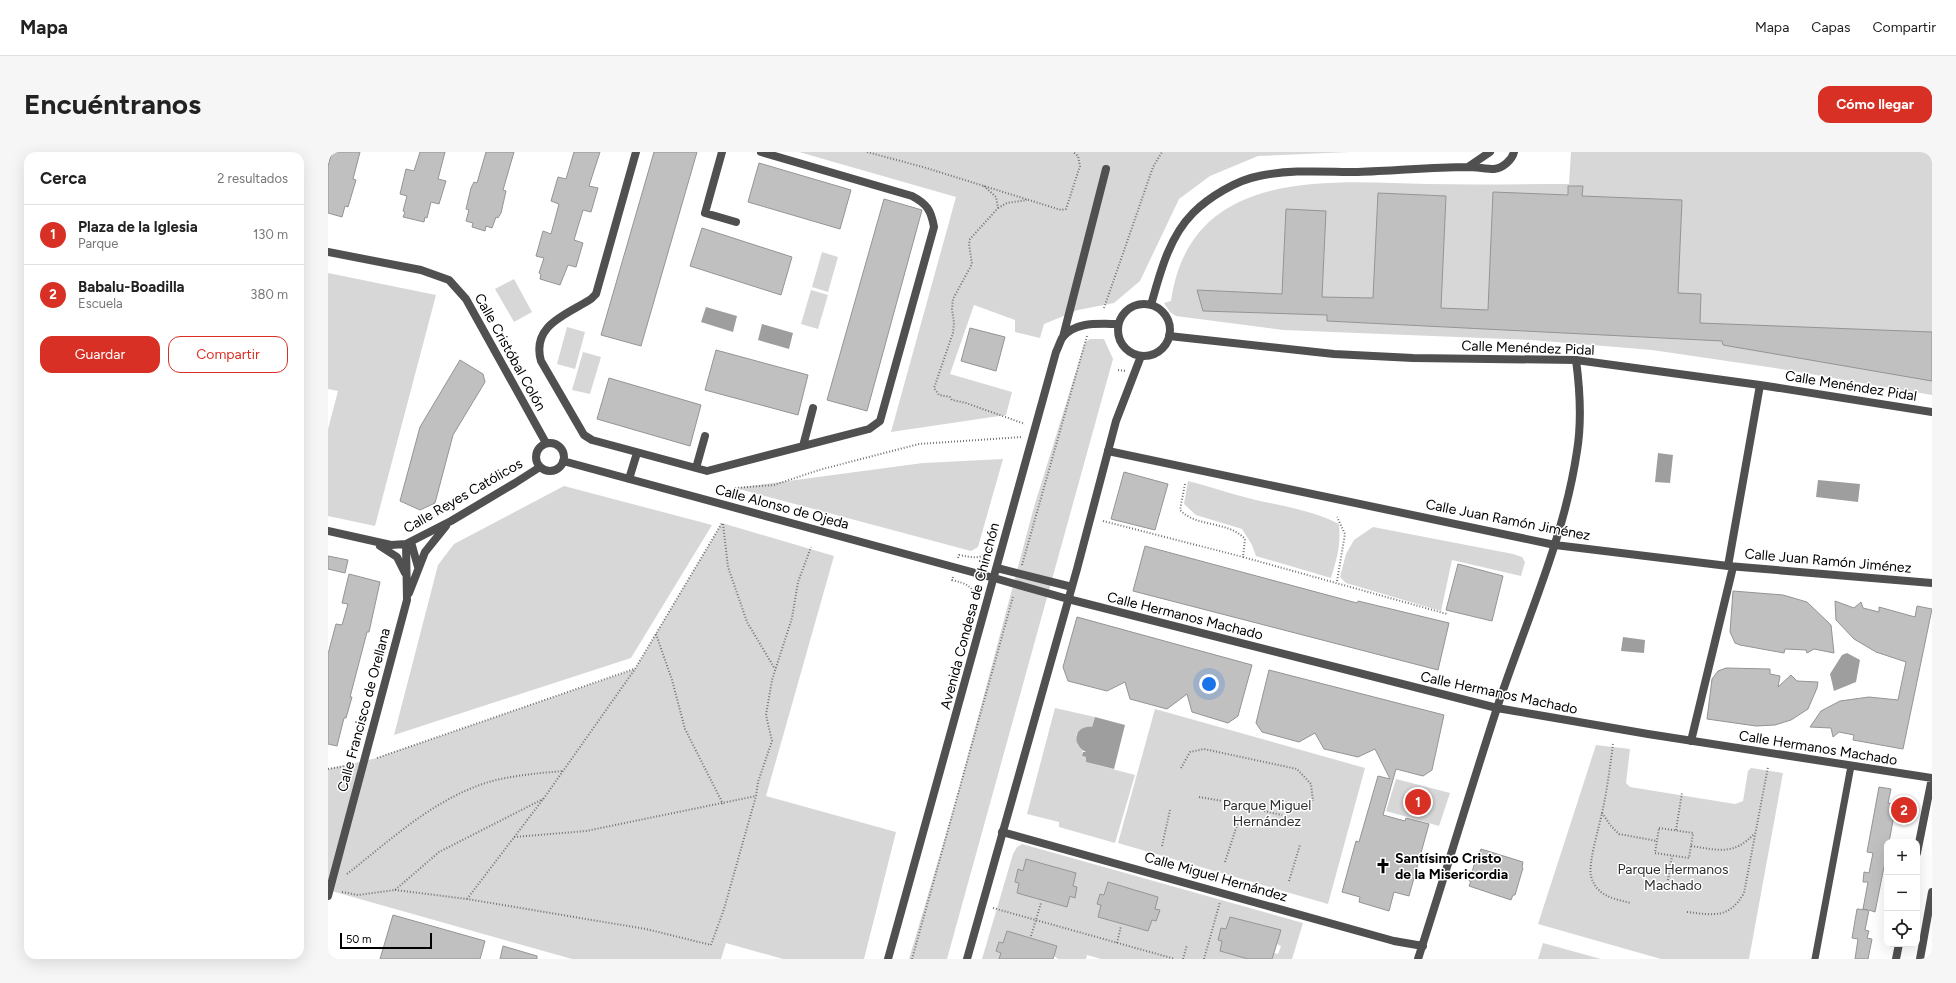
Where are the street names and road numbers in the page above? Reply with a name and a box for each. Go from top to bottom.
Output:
street label: Calle Cristóbal Colón [471,290,549,414]
street label: Calle Menéndez Pidal [1461,337,1595,359]
street label: Calle Menéndez Pidal [1784,367,1918,405]
street label: Calle Reyes Católicos [400,455,526,537]
street label: Calle Alonso de Ojeda [713,481,851,533]
street label: Calle Juan Ramón Jiménez [1424,496,1592,544]
street label: Avenida Condesa de Chinchón [937,521,1003,711]
street label: Calle Juan Ramón Jiménez [1744,545,1912,577]
street label: Calle Hermanos Machado [1105,588,1265,644]
street label: Calle Francisco de Orellana [334,626,394,794]
street label: Calle Hermanos Machado [1419,668,1579,718]
street label: Calle Hermanos Machado [1738,727,1898,769]
street label: Calle Miguel Hernández [1142,848,1290,906]

